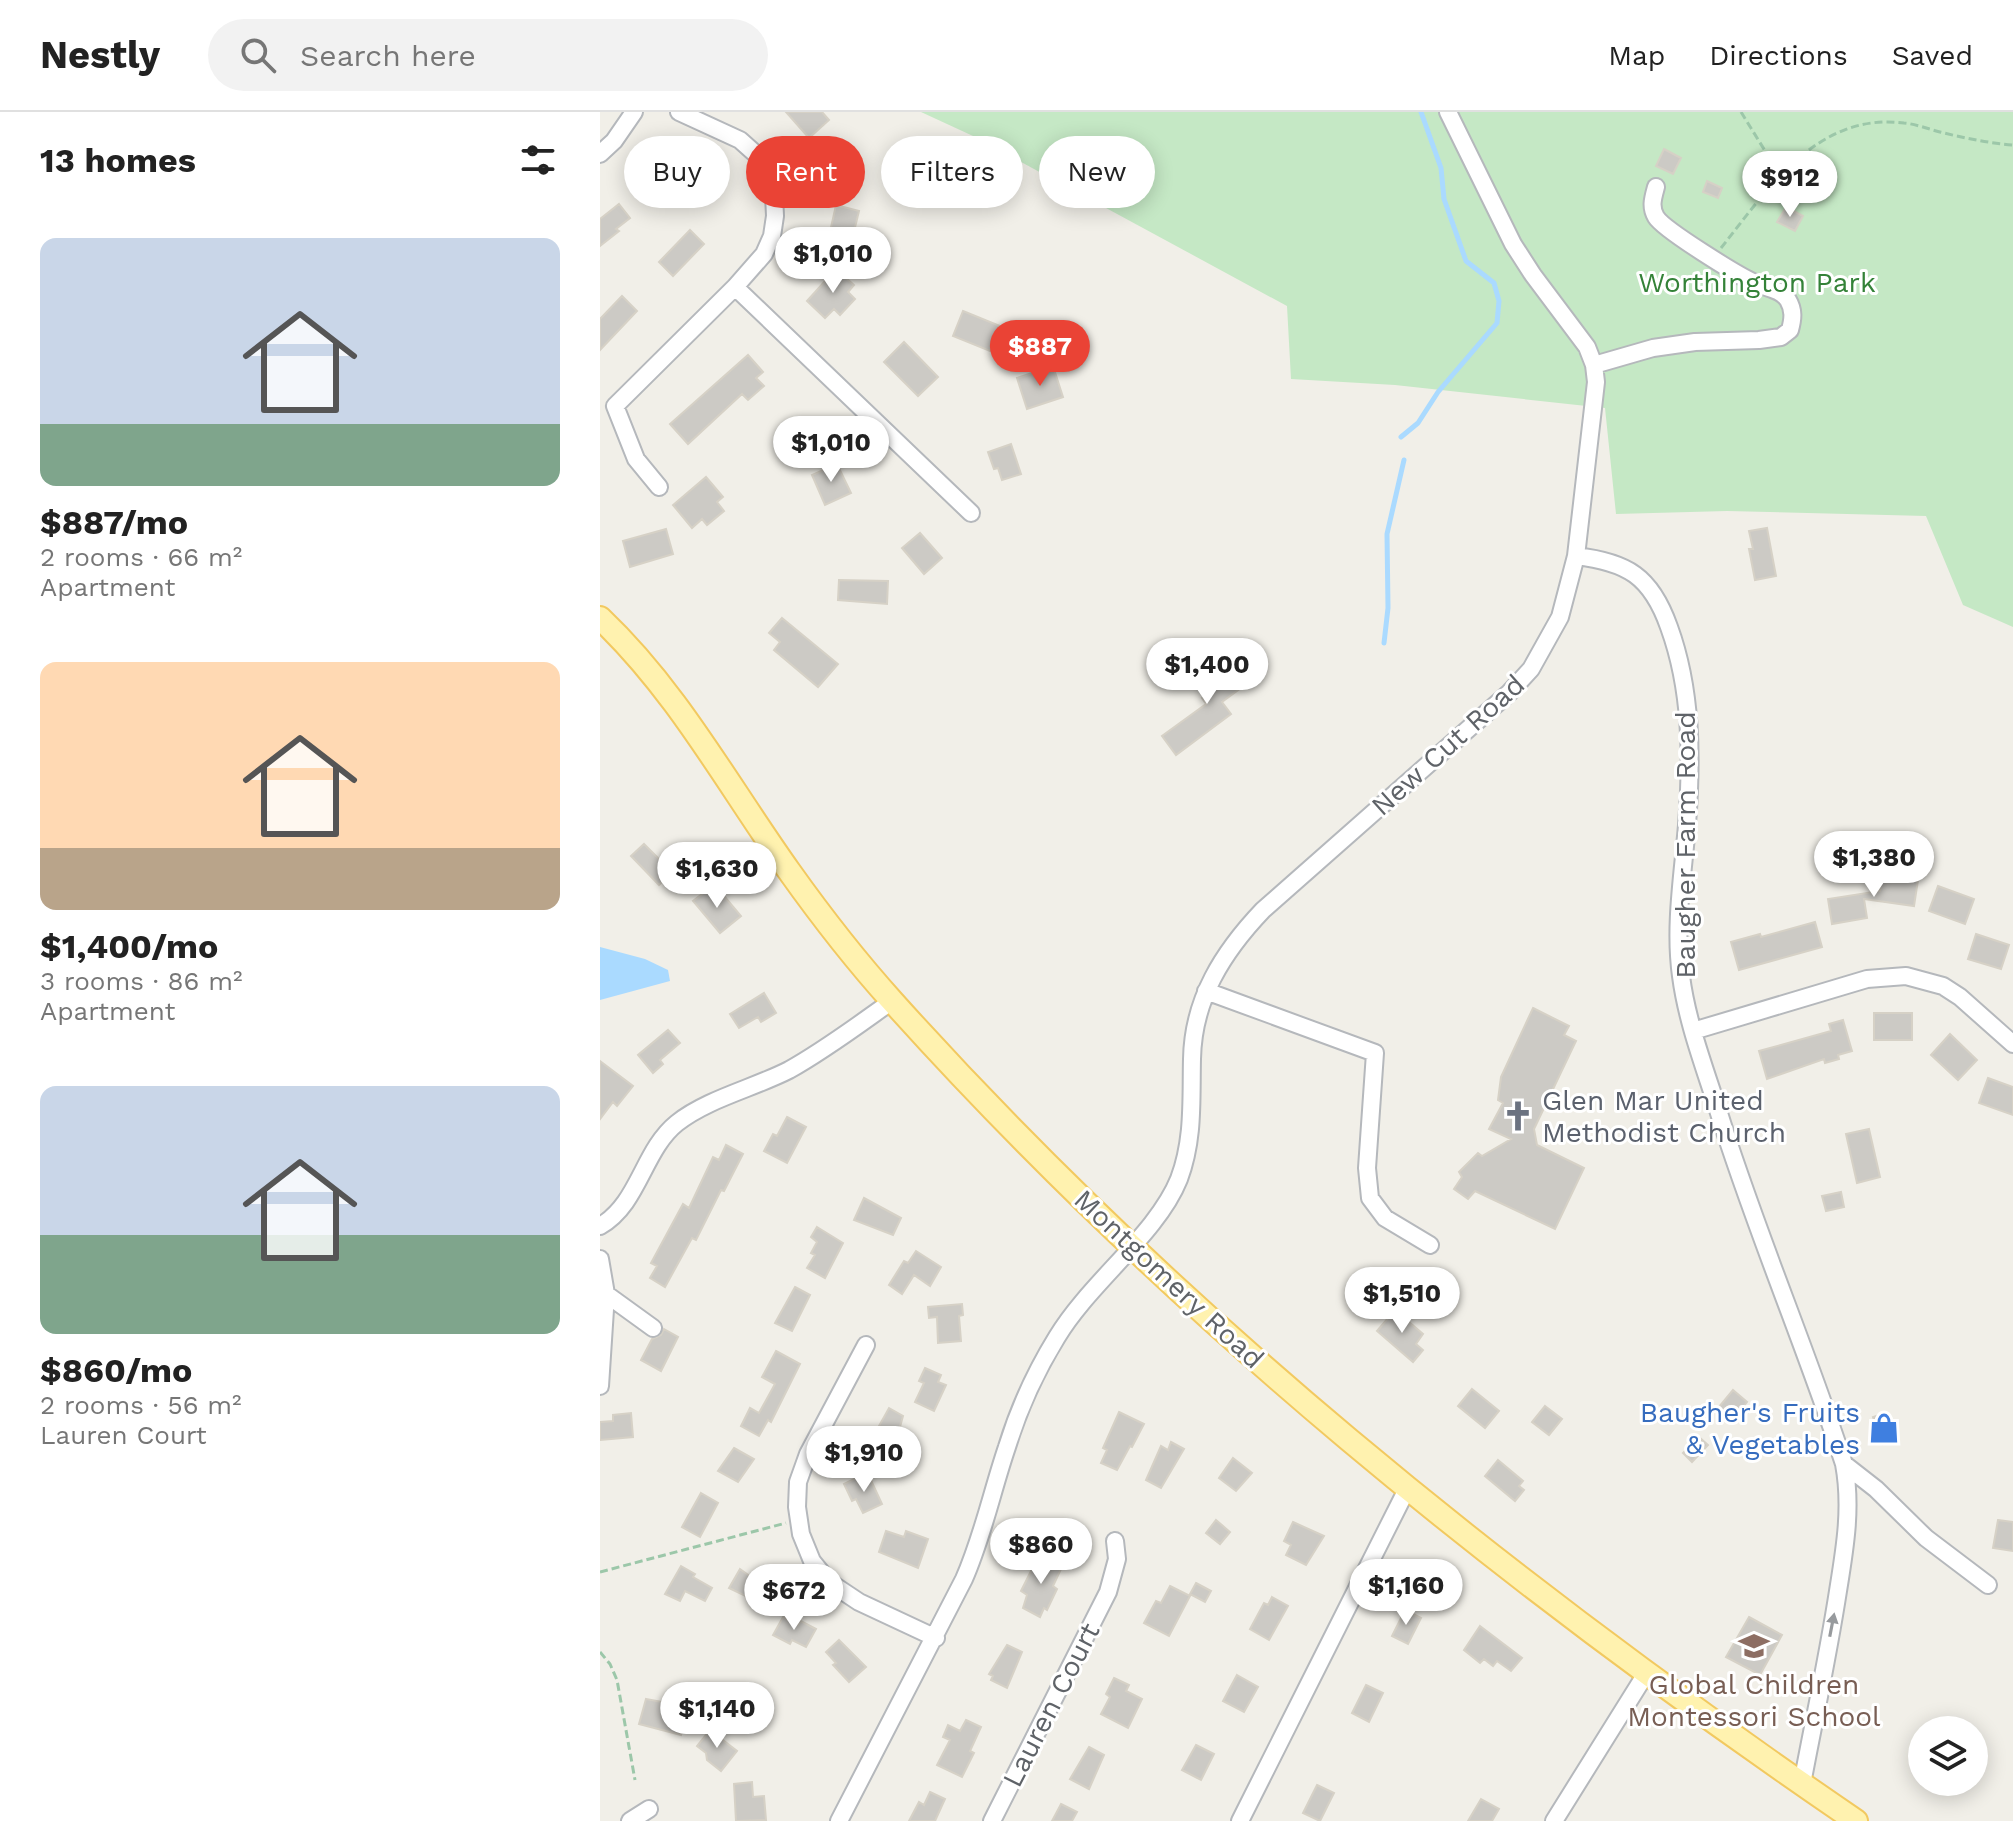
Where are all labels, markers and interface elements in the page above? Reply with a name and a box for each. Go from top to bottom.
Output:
search box [208,19,768,91]
text: Nestly [40,33,160,77]
icon: search [236,33,280,77]
text: Search here [300,38,476,73]
text: Map [1608,39,1665,72]
text: Directions [1709,39,1848,72]
text: Saved [1892,39,1973,72]
chip: Buy [624,136,730,208]
chip: Rent [746,136,865,208]
chip: Filters [881,136,1023,208]
chip: New [1039,136,1155,208]
icon: filters [516,138,560,182]
text: 13 homes [40,140,196,180]
pin: $912 [1743,151,1837,219]
text: $912 [1760,162,1820,192]
pin: $1,010 [768,227,898,295]
text: $1,010 [793,238,873,268]
park label: Worthington Park [1638,266,1876,299]
icon: home [228,290,372,434]
pin: $887 [993,320,1087,388]
text: $887 [1008,331,1072,361]
pin: $1,010 [766,416,896,484]
text: $1,010 [791,427,871,457]
text: $887/mo [40,502,188,542]
text: 2 rooms · 66 m² [40,542,242,572]
text: Apartment [40,572,176,602]
pin: $1,400 [1142,638,1272,706]
text: $1,400 [1164,649,1250,679]
street label: New Cut Road [1365,668,1531,822]
street label: Baugher Farm Road [1669,711,1702,979]
icon: home [228,714,372,858]
pin: $1,380 [1809,831,1939,899]
pin: $1,630 [652,842,782,910]
text: $1,380 [1832,842,1916,872]
text: $1,630 [675,853,759,883]
text: $1,400/mo [40,926,218,966]
text: 3 rooms · 86 m² [40,966,242,996]
text: Apartment [40,996,176,1026]
place label: Glen Mar United Methodist Church [1542,1084,1786,1149]
church icon: Glen Mar United Methodist Church [1501,1099,1535,1133]
icon: home [228,1138,372,1282]
street label: Montgomery Road [1067,1183,1271,1375]
pin: $1,510 [1337,1267,1467,1335]
text: $1,510 [1363,1278,1441,1308]
text: $860/mo [40,1350,192,1390]
text: 2 rooms · 56 m² [40,1390,242,1420]
place label: Baugher's Fruits & Vegetables [1640,1396,1860,1461]
shop icon: Baugher's Fruits & Vegetables [1867,1411,1901,1445]
text: Lauren Court [40,1420,207,1450]
pin: $1,910 [799,1426,929,1494]
text: $1,910 [824,1437,904,1467]
pin: $860 [994,1518,1088,1586]
text: $860 [1008,1529,1074,1559]
pin: $1,160 [1341,1559,1471,1627]
pin: $672 [747,1564,841,1632]
text: $1,160 [1368,1570,1444,1600]
text: $672 [762,1575,826,1605]
one-way arrow [1827,1613,1839,1638]
street label: Lauren Court [996,1617,1107,1792]
school or university icon: Global Children Montessori School [1737,1629,1771,1663]
place label: Global Children Montessori School [1627,1668,1881,1733]
pin: $1,140 [652,1682,782,1750]
text: $1,140 [678,1693,756,1723]
map controls [1908,1716,1988,1796]
button: layers [1908,1716,1988,1796]

